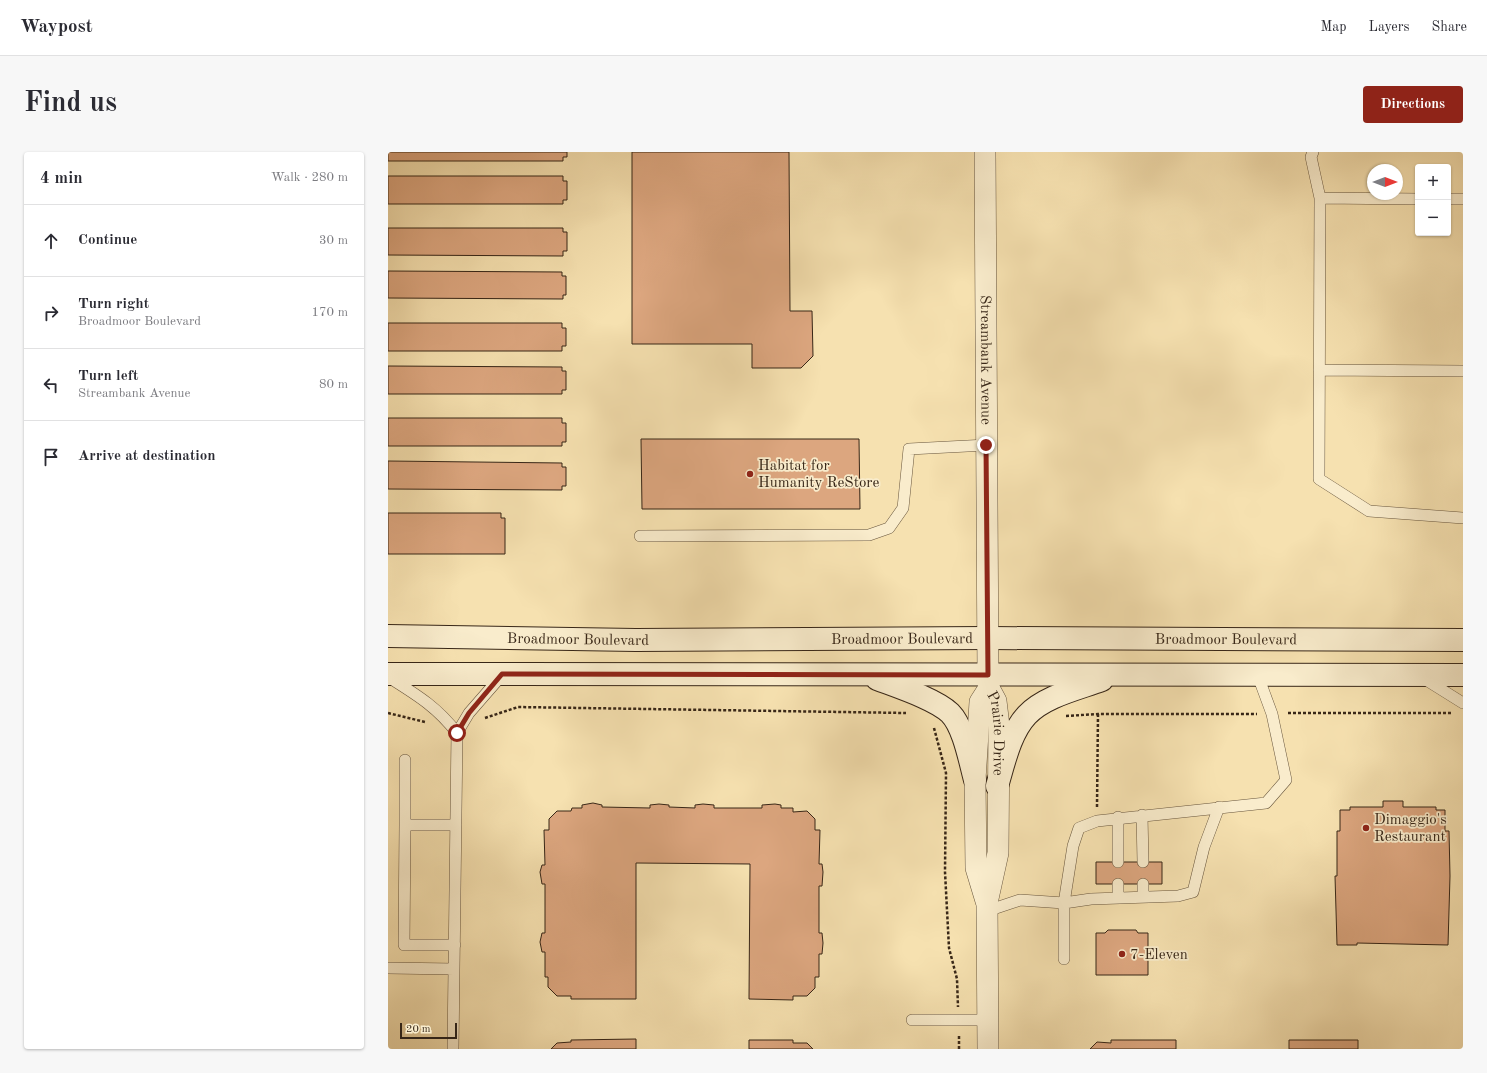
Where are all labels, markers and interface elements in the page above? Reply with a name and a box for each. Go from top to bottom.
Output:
text: Waypost [20,18,93,37]
text: Map [1321,20,1347,34]
text: Layers [1369,20,1410,34]
text: Share [1432,20,1467,34]
button: Directions [1363,86,1463,123]
text: Find us [24,90,117,118]
north arrow [1367,164,1403,200]
map controls [1415,164,1451,236]
button: + [1415,164,1451,200]
text: 4 min [40,170,83,187]
text: Walk · 280 m [271,171,348,184]
button: − [1415,200,1451,236]
icon: ahead [40,230,62,252]
text: Continue [78,233,137,248]
text: 30 m [319,234,348,247]
street label: Streambank Avenue [977,295,993,425]
text: Turn right [78,297,149,312]
icon: right [40,302,62,324]
text: 170 m [311,306,348,319]
text: Broadmoor Boulevard [78,315,201,328]
text: Turn left [78,369,138,384]
icon: left [40,374,62,396]
text: 80 m [319,378,348,391]
text: Streambank Avenue [78,387,190,400]
route end [977,436,995,454]
icon: arrive [40,446,62,468]
text: Arrive at destination [78,449,216,464]
place label: Habitat for Humanity ReStore [758,459,879,491]
marker: Habitat for Humanity ReStore [745,469,755,479]
street label: Broadmoor Boulevard [507,632,649,649]
street label: Broadmoor Boulevard [831,632,973,648]
street label: Broadmoor Boulevard [1155,633,1297,648]
street label: Prairie Drive [983,689,1005,776]
route start [448,724,466,742]
place label: Dimaggio's Restaurant [1374,813,1447,845]
marker: Dimaggio's Restaurant [1361,823,1371,833]
place label: 7-Eleven [1130,948,1188,963]
marker: 7-Eleven [1117,949,1127,959]
scale bar [400,1021,457,1040]
text: 20 m [406,1024,431,1035]

